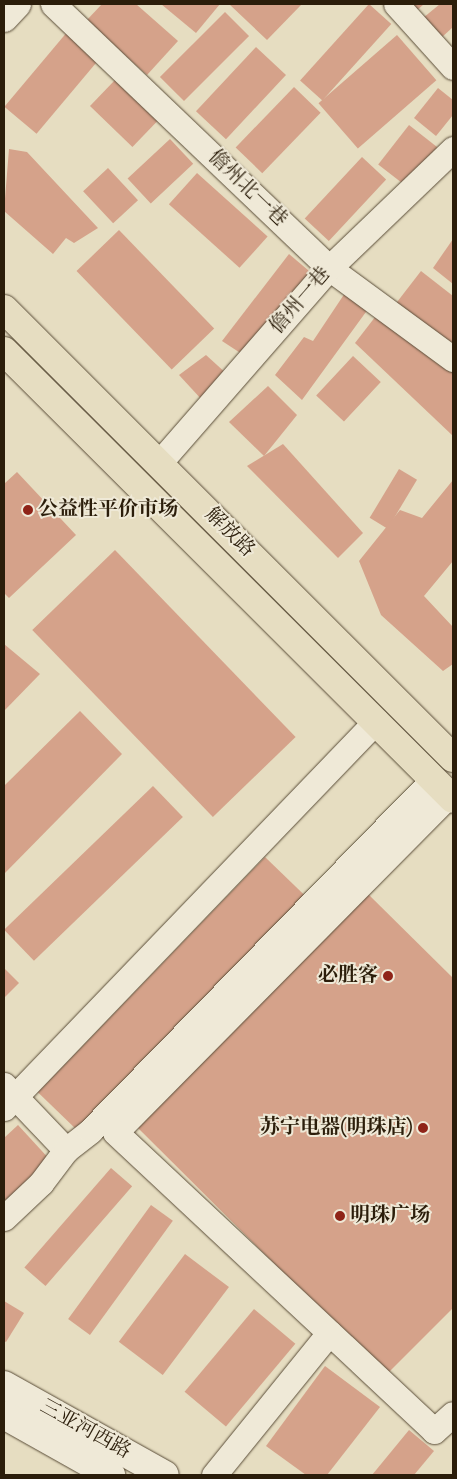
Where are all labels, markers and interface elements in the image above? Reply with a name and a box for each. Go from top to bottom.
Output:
street label: 儋州北一巷 [203,146,291,232]
street label: 儋州一巷 [266,263,336,339]
place label: 公益性平价市场 [38,498,178,522]
street label: 解放路 [199,503,259,563]
marker: 公益性平价市场 [22,504,34,516]
place label: 必胜客 [318,964,378,988]
marker: 必胜客 [382,970,394,982]
place label: 苏宁电器(明珠店) [260,1116,413,1140]
marker: 苏宁电器(明珠店) [417,1122,429,1134]
place label: 明珠广场 [350,1204,430,1228]
marker: 明珠广场 [334,1210,346,1222]
street label: 三亚河西路 [35,1395,135,1465]

